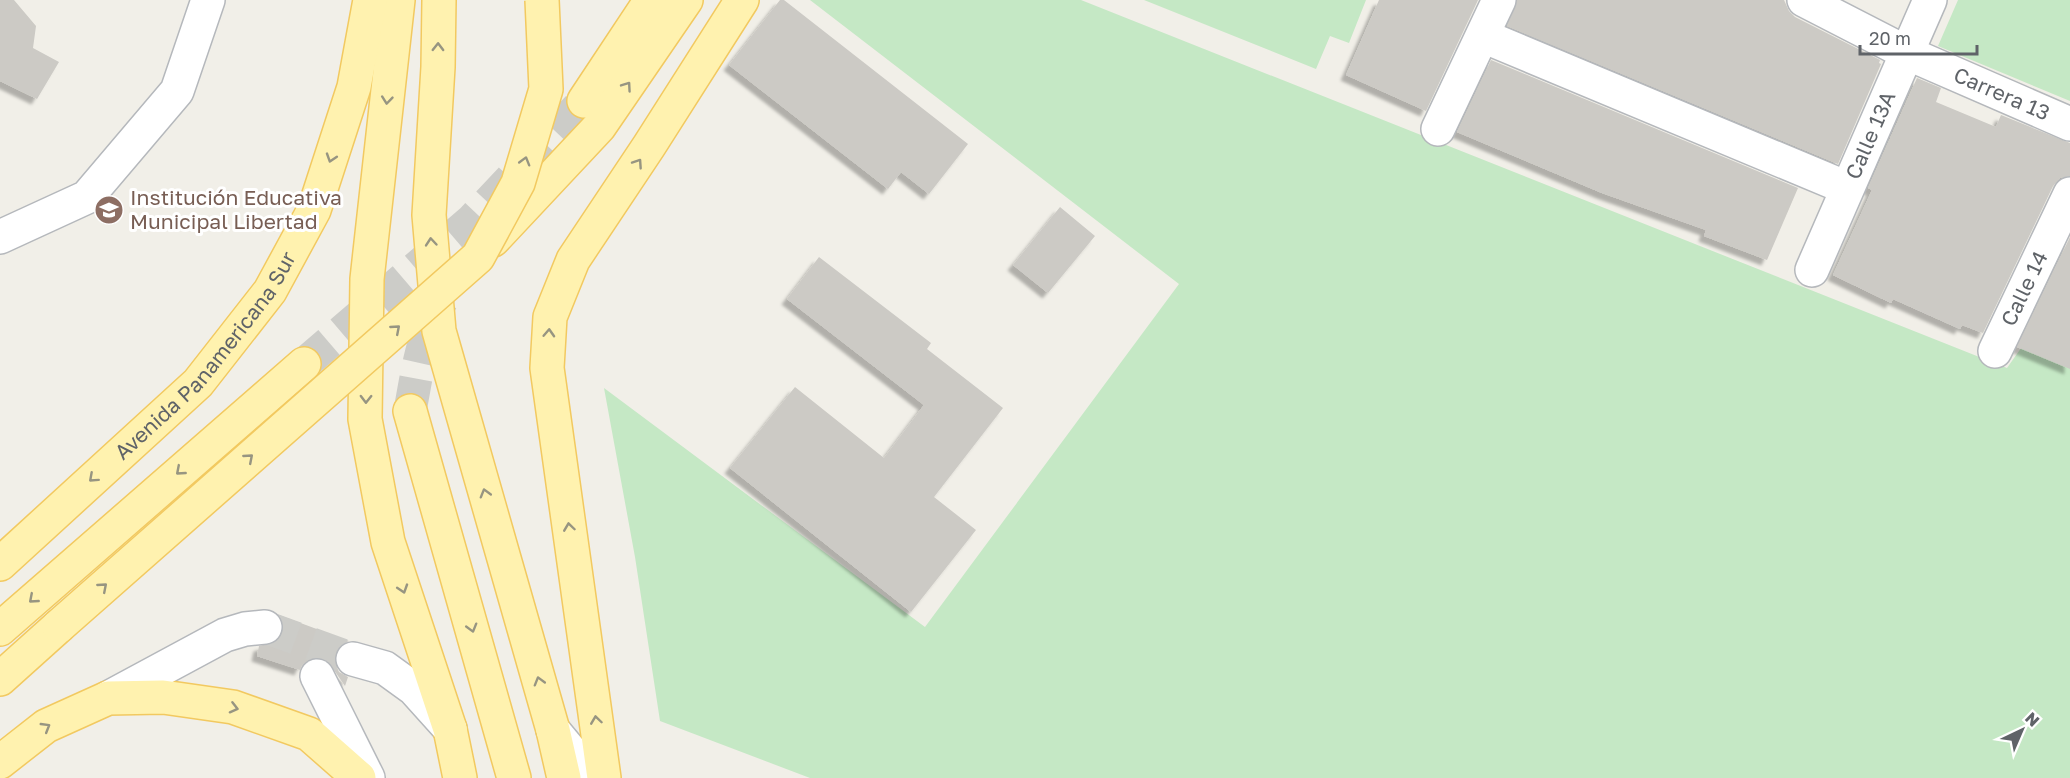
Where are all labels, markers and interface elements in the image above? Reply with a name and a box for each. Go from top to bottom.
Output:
scale bar [1860,18,1977,56]
text: 20 m [1869,27,1911,49]
one-way arrow [432,43,444,52]
street label: Carrera 13 [1950,61,2054,126]
one-way arrow [620,82,631,93]
street label: Calle 13A [1839,87,1901,183]
one-way arrow [381,95,394,104]
one-way arrow [326,152,338,163]
one-way arrow [518,157,530,167]
one-way arrow [631,158,642,169]
place label: Institución Educativa Municipal Libertad [130,184,342,234]
school or university icon: Institución Educativa Municipal Libertad [93,194,125,226]
one-way arrow [425,237,438,247]
street label: Avenida Panamericana Sur [109,247,301,465]
street label: Calle 14 [1995,247,2053,330]
one-way arrow [389,325,400,336]
one-way arrow [543,329,556,338]
one-way arrow [359,394,372,403]
one-way arrow [243,454,253,465]
one-way arrow [177,464,187,475]
one-way arrow [90,471,100,482]
one-way arrow [480,488,493,498]
one-way arrow [564,522,576,532]
one-way arrow [96,583,107,594]
one-way arrow [396,583,409,594]
one-way arrow [29,592,40,603]
one-way arrow [464,623,477,633]
one-way arrow [534,676,546,687]
north arrow [1992,700,2052,760]
one-way arrow [229,701,239,714]
text: N [2021,708,2044,731]
one-way arrow [591,715,603,725]
one-way arrow [40,722,50,734]

